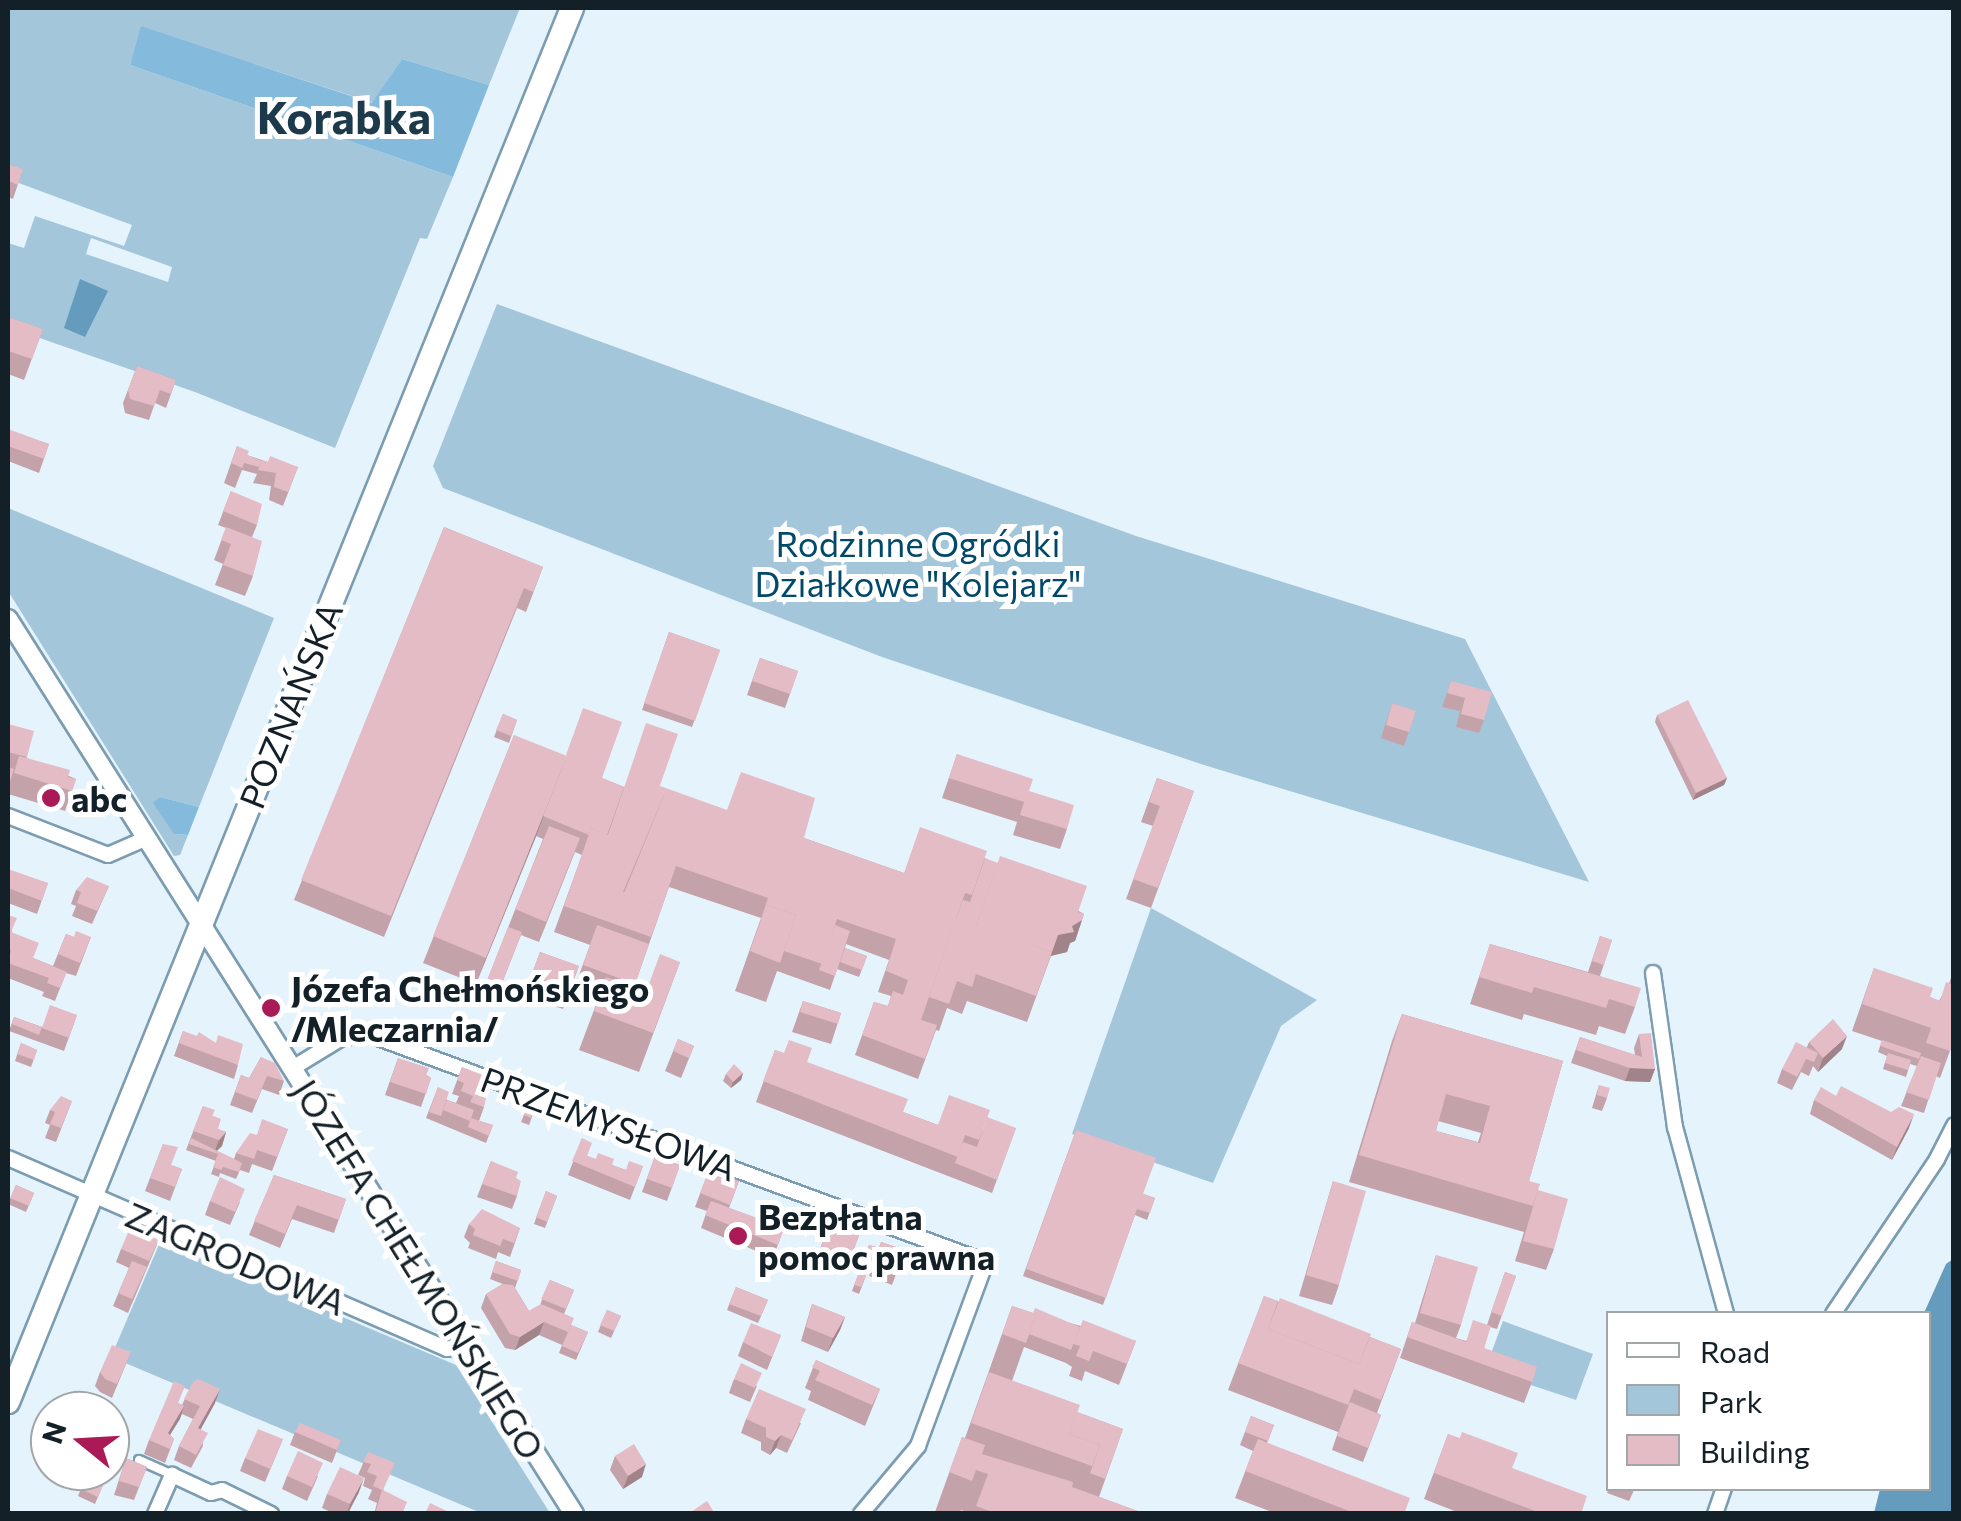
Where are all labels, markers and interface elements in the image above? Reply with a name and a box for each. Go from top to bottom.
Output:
district label: Korabka [257,89,431,143]
park label: Rodzinne Ogródki Działkowe "Kolejarz" [754,522,1082,604]
street label: POZNAŃSKA [230,596,350,814]
place label: abc [71,777,127,819]
marker: abc [40,787,62,809]
place label: Józefa Chełmońskiego /Mleczarnia/ [291,967,649,1049]
marker: Józefa Chełmońskiego /Mleczarnia/ [260,997,282,1019]
street label: PRZEMYSŁOWA [476,1057,742,1189]
street label: JÓZEFA CHEŁMOŃSKIEGO [285,1071,553,1467]
street label: ZAGRODOWA [120,1193,352,1323]
place label: Bezpłatna pomoc prawna [758,1195,995,1277]
marker: Bezpłatna pomoc prawna [727,1225,749,1247]
legend [1606,1311,1931,1491]
text: Road [1700,1332,1770,1369]
text: Park [1700,1382,1763,1419]
north arrow [30,1391,130,1491]
text: N [34,1417,73,1448]
text: Building [1700,1432,1810,1469]

